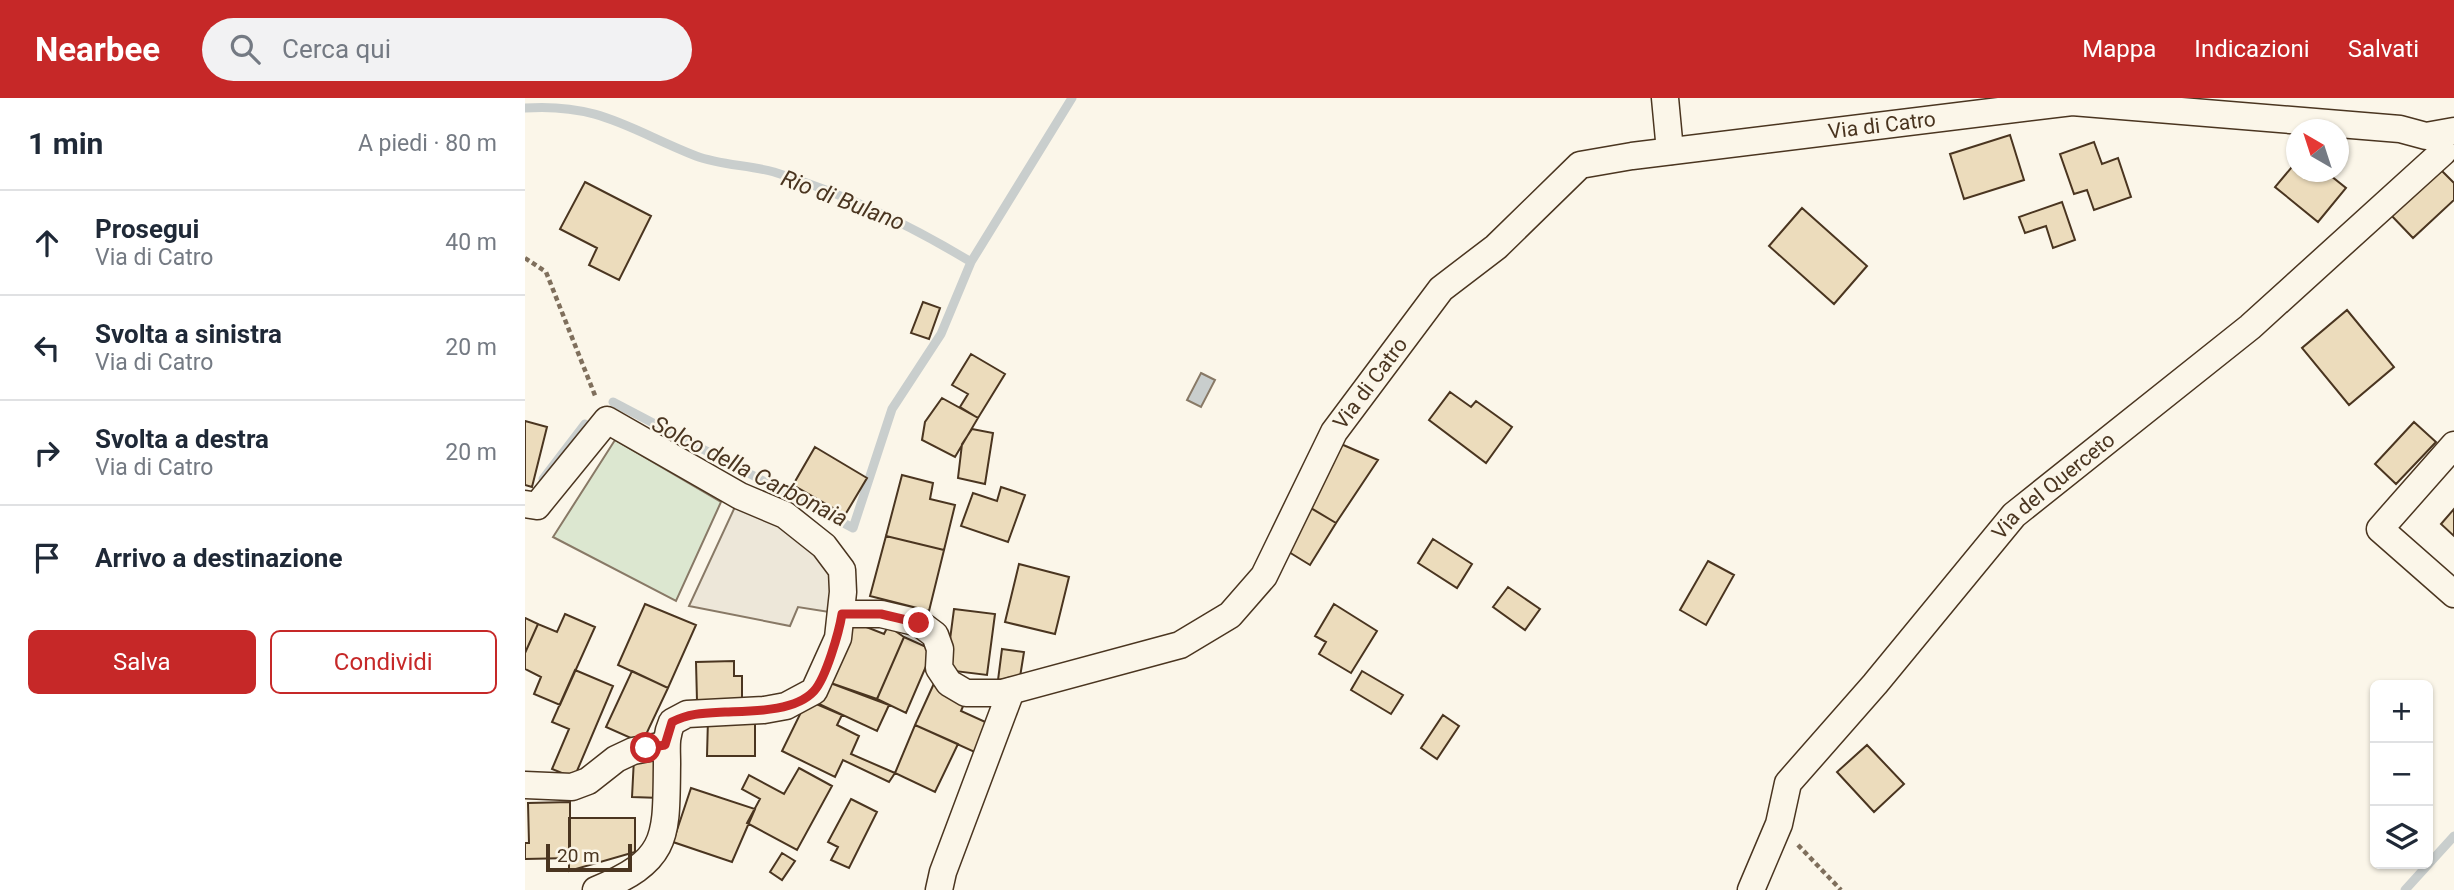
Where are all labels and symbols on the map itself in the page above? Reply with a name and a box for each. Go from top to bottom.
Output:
street label: Via di Catro [1827,107,1937,144]
north arrow [2286,119,2349,182]
water label: Rio di Bulano [777,165,908,236]
street label: Via di Catro [1328,333,1412,434]
water label: Solco della Carbonaia [647,410,852,533]
street label: Via del Querceto [1987,427,2120,544]
route end [903,607,934,638]
route start [630,732,661,763]
scale bar [546,841,632,873]

